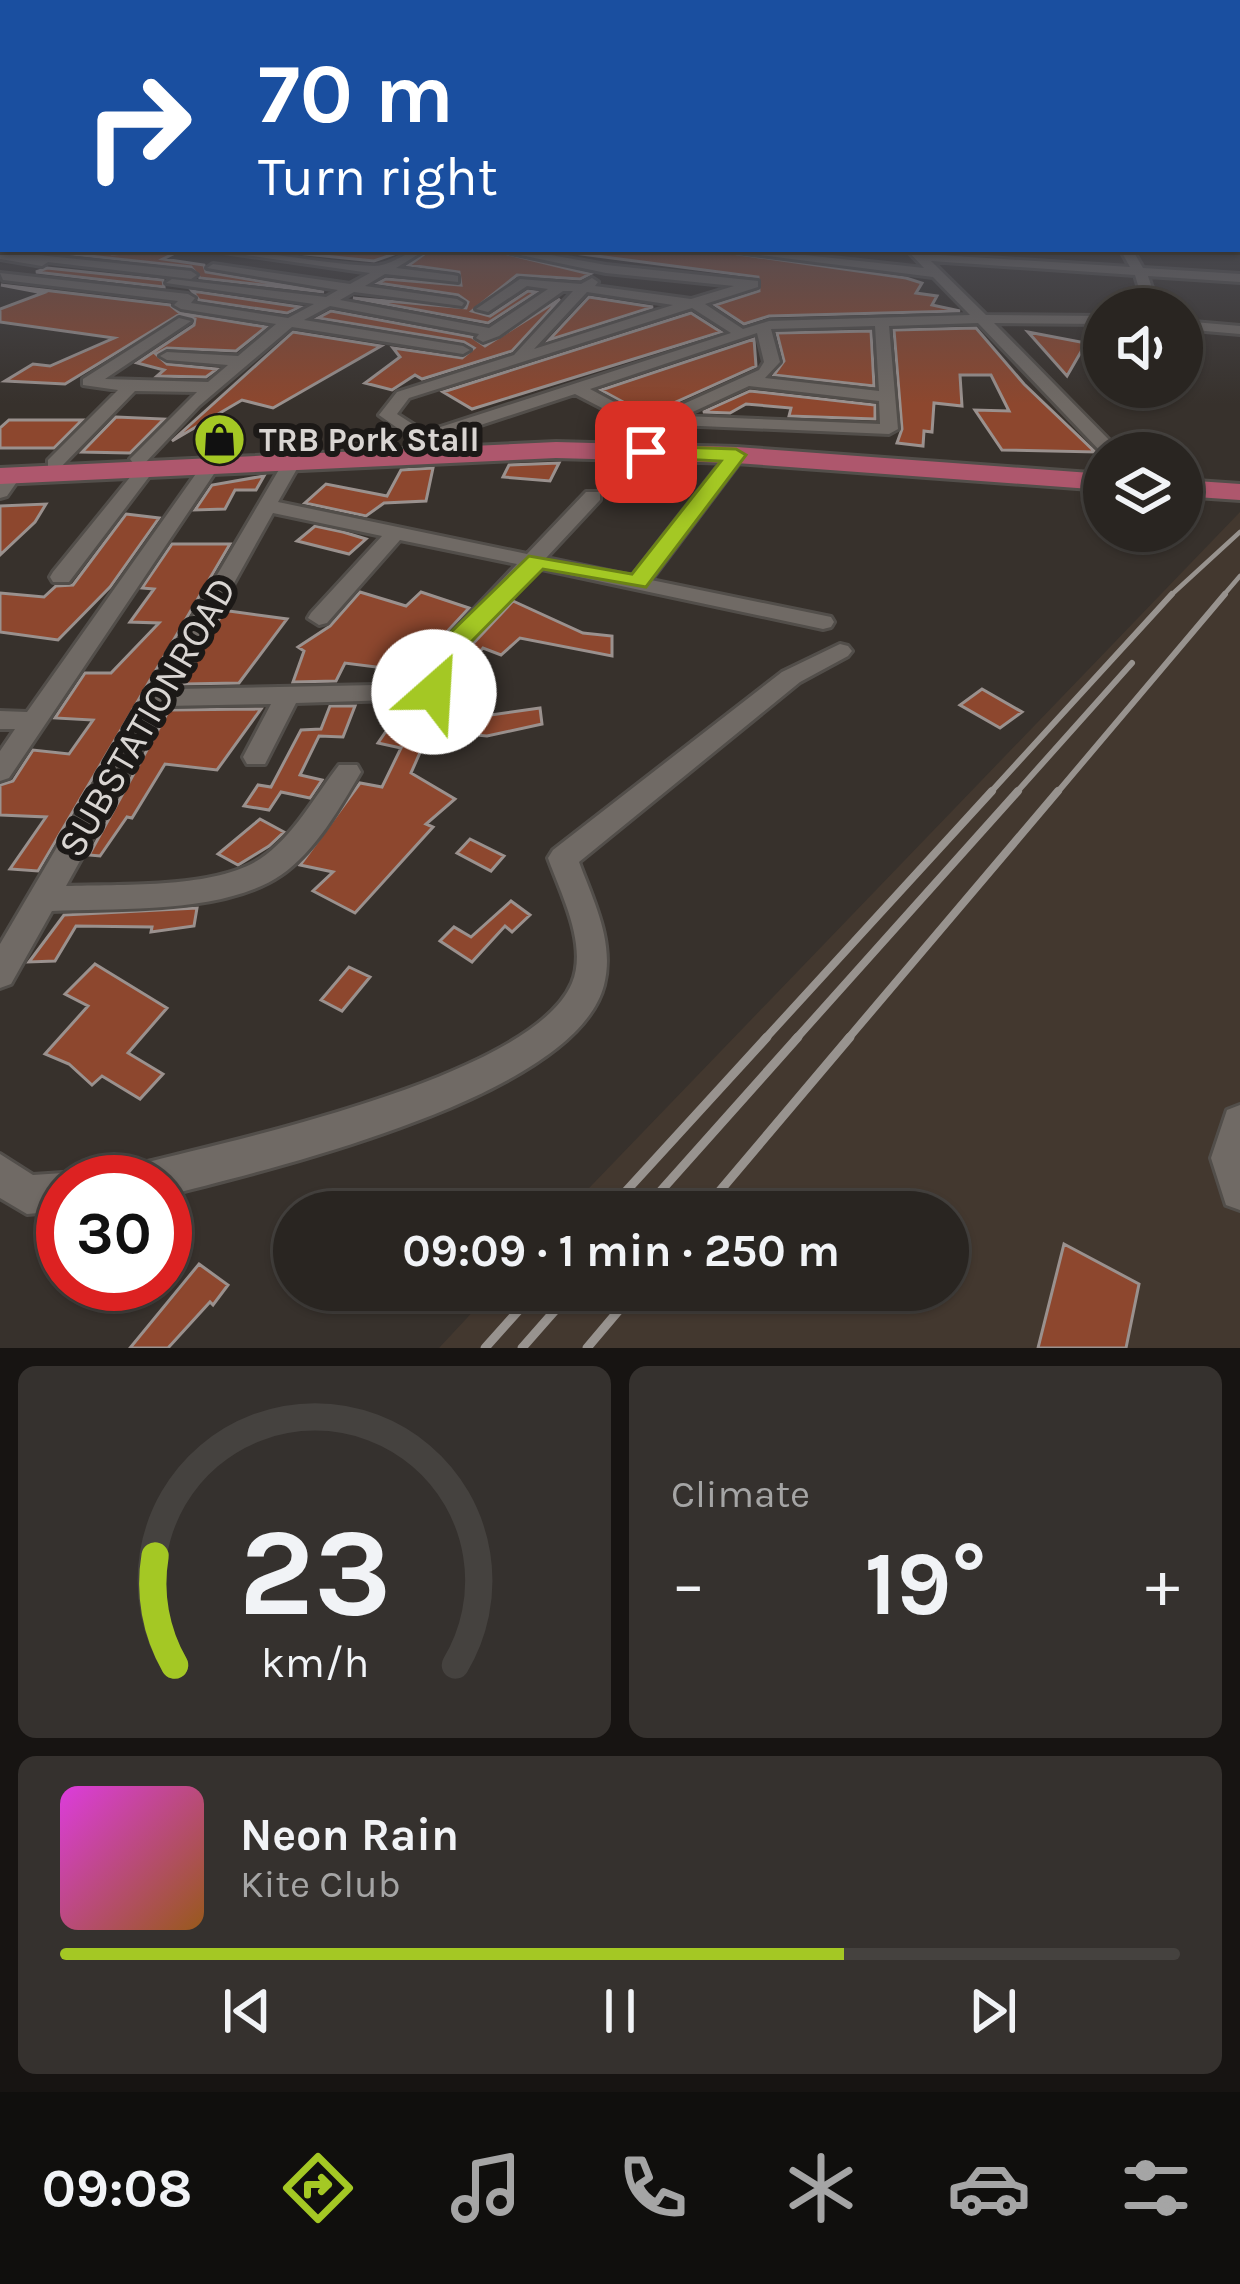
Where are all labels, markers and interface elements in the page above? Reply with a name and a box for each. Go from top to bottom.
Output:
text: 70 m [258,45,454,143]
icon: right [60,48,216,204]
text: Turn right [258,145,498,209]
map controls [1083,288,1203,552]
button: sound [1083,288,1203,408]
pin [595,401,697,503]
shop icon: TRB Pork Stall [192,412,248,468]
icon: arrive [613,419,679,485]
place label: TRB Pork Stall [259,421,480,459]
button: layers [1083,432,1203,552]
street label: SUBSTATIONROAD [48,569,246,865]
position arrow [371,629,497,755]
speed limit sign: 30 [36,1155,192,1311]
text: 09:09 · 1 min · 250 m [402,1225,840,1277]
text: Climate [671,1471,810,1517]
text: 23 [238,1500,391,1645]
text: 19° [865,1531,986,1637]
text: − [671,1545,706,1623]
text: + [1145,1545,1180,1623]
text: km/h [260,1638,369,1688]
text: Neon Rain [240,1809,459,1861]
text: Kite Club [240,1861,401,1907]
icon: previous [214,1978,280,2044]
icon: pause [587,1978,653,2044]
icon: next [960,1978,1026,2044]
icon: directions [276,2146,360,2230]
icon: music [444,2146,528,2230]
icon: phone [611,2146,695,2230]
icon: climate [779,2146,863,2230]
icon: car [947,2146,1031,2230]
icon: filters [1114,2146,1198,2230]
text: 09:08 [42,2156,193,2220]

